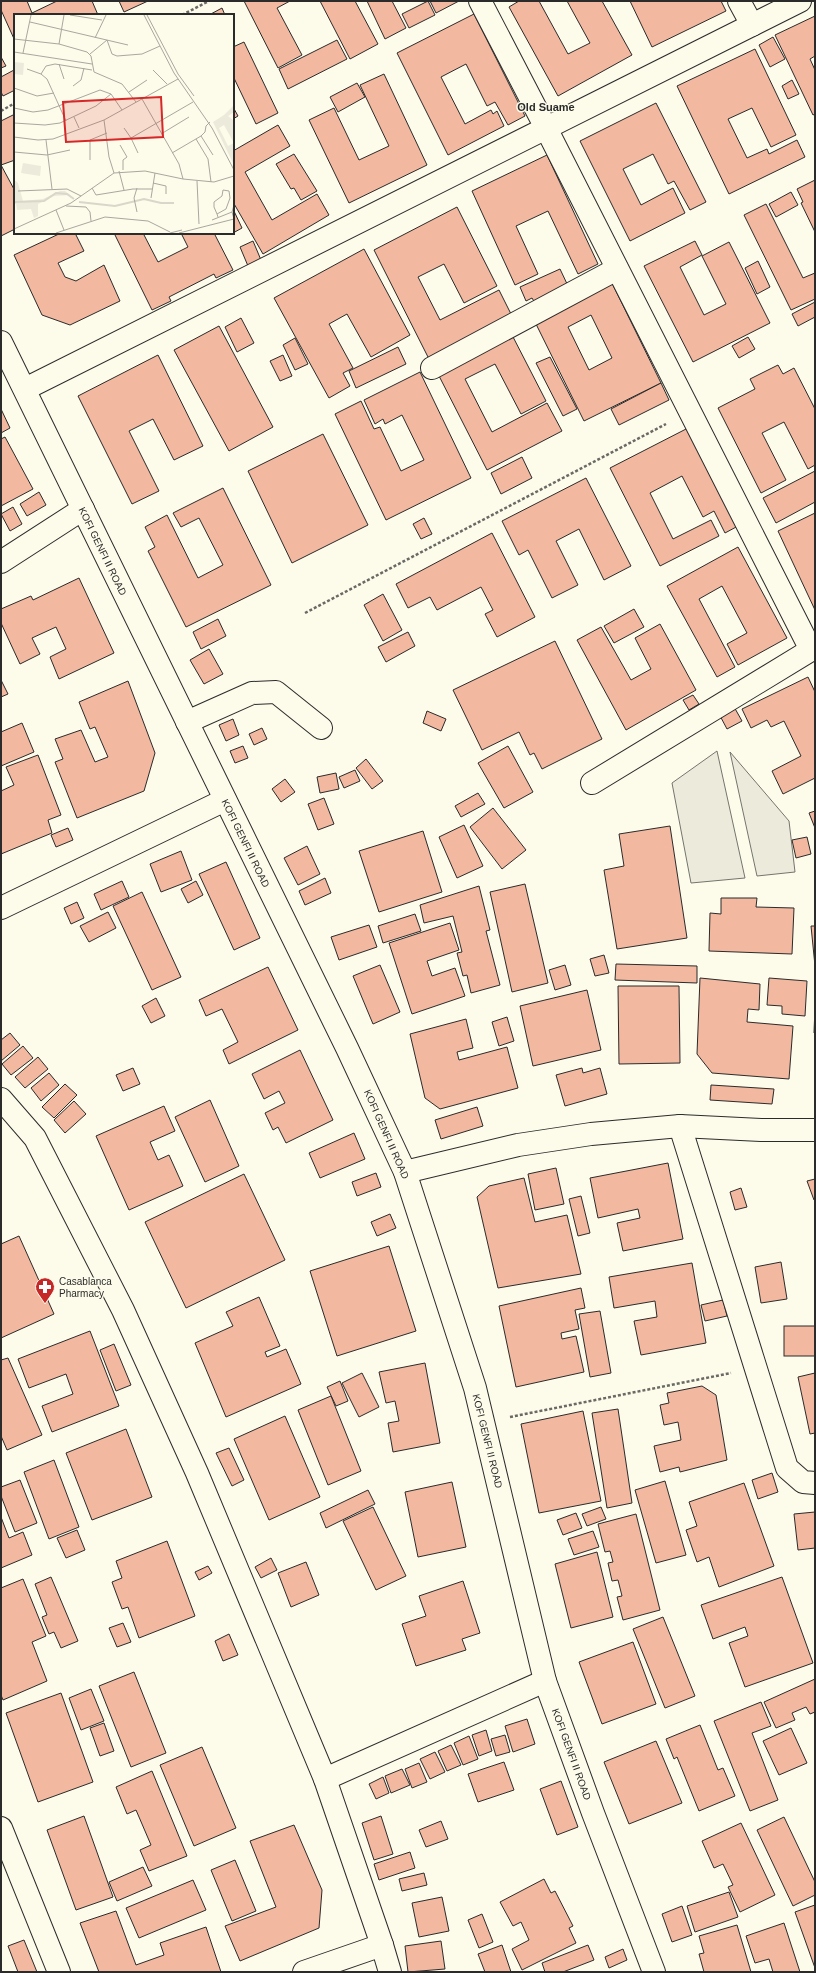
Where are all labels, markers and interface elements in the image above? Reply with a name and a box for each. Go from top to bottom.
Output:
inset map [14,14,234,234]
district label: Old Suame [517,101,575,113]
street label: KOFI GENFI II ROAD [76,505,129,597]
street label: KOFI GENFI II ROAD [219,797,272,889]
street label: KOFI GENFI II ROAD [362,1088,411,1181]
pharmacy icon: Casablanca Pharmacy [34,1276,56,1304]
place label: Casablanca Pharmacy [59,1276,112,1299]
street label: KOFI GENFI II ROAD [470,1393,505,1489]
street label: KOFI GENFI II ROAD [550,1707,593,1801]

